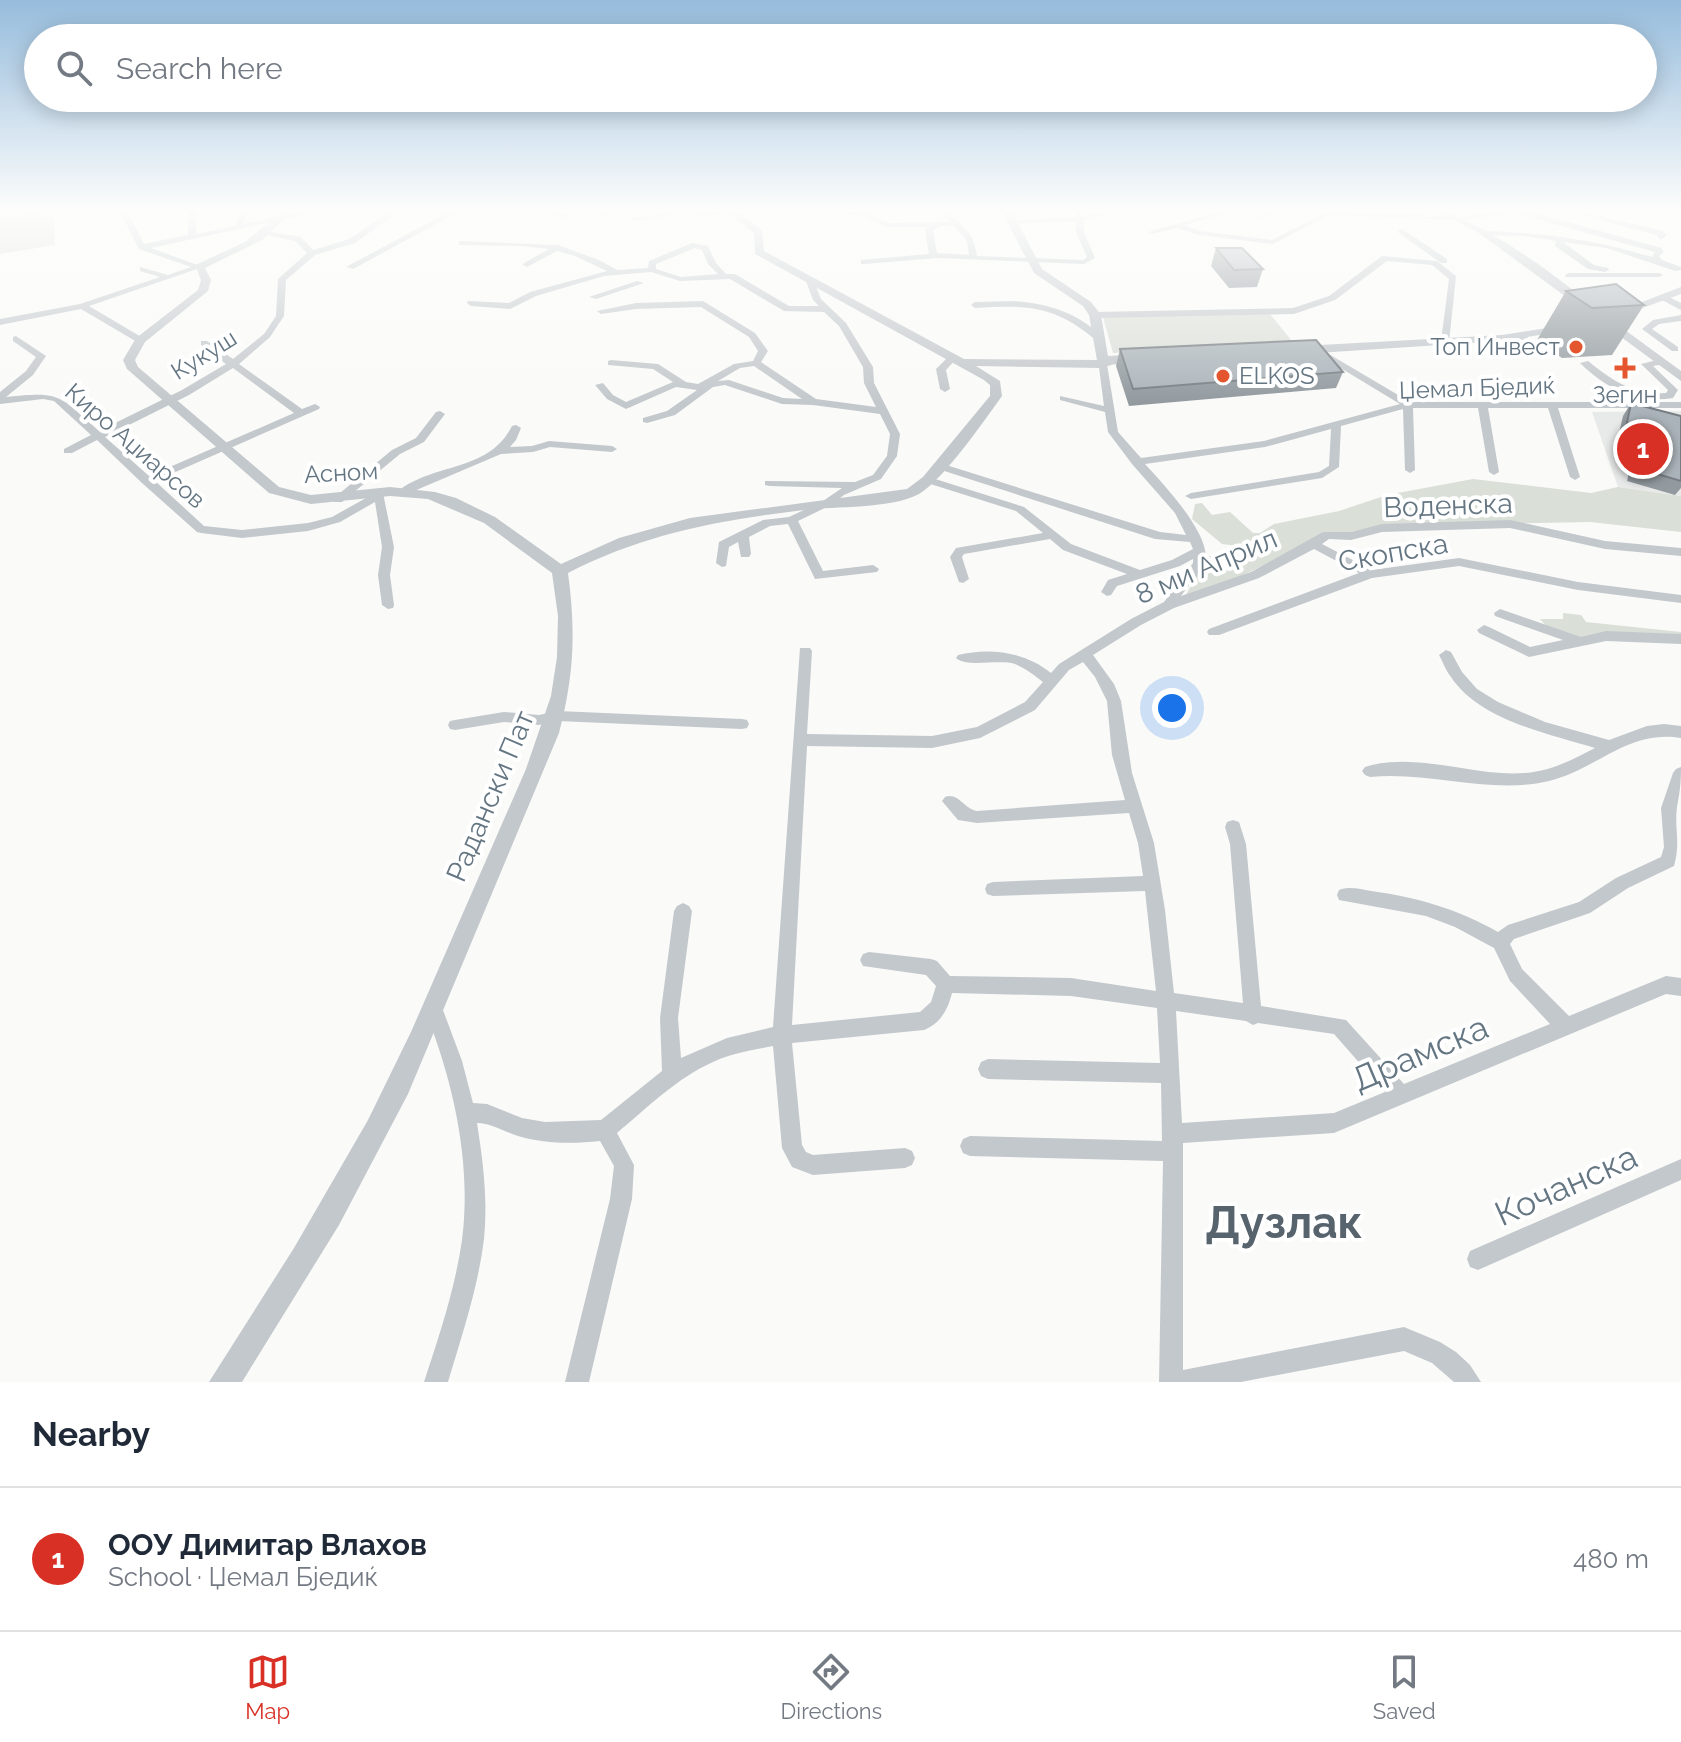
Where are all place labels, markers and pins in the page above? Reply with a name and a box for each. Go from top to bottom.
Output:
place label: Топ Инвест [1430,332,1561,361]
marker: Топ Инвест [1567,338,1585,356]
marker: Зегин [1616,359,1634,377]
place label: ELKOS [1239,361,1315,390]
marker: ELKOS [1214,367,1232,385]
place label: Зегин [1592,380,1658,409]
pin: 1 [1617,419,1669,479]

